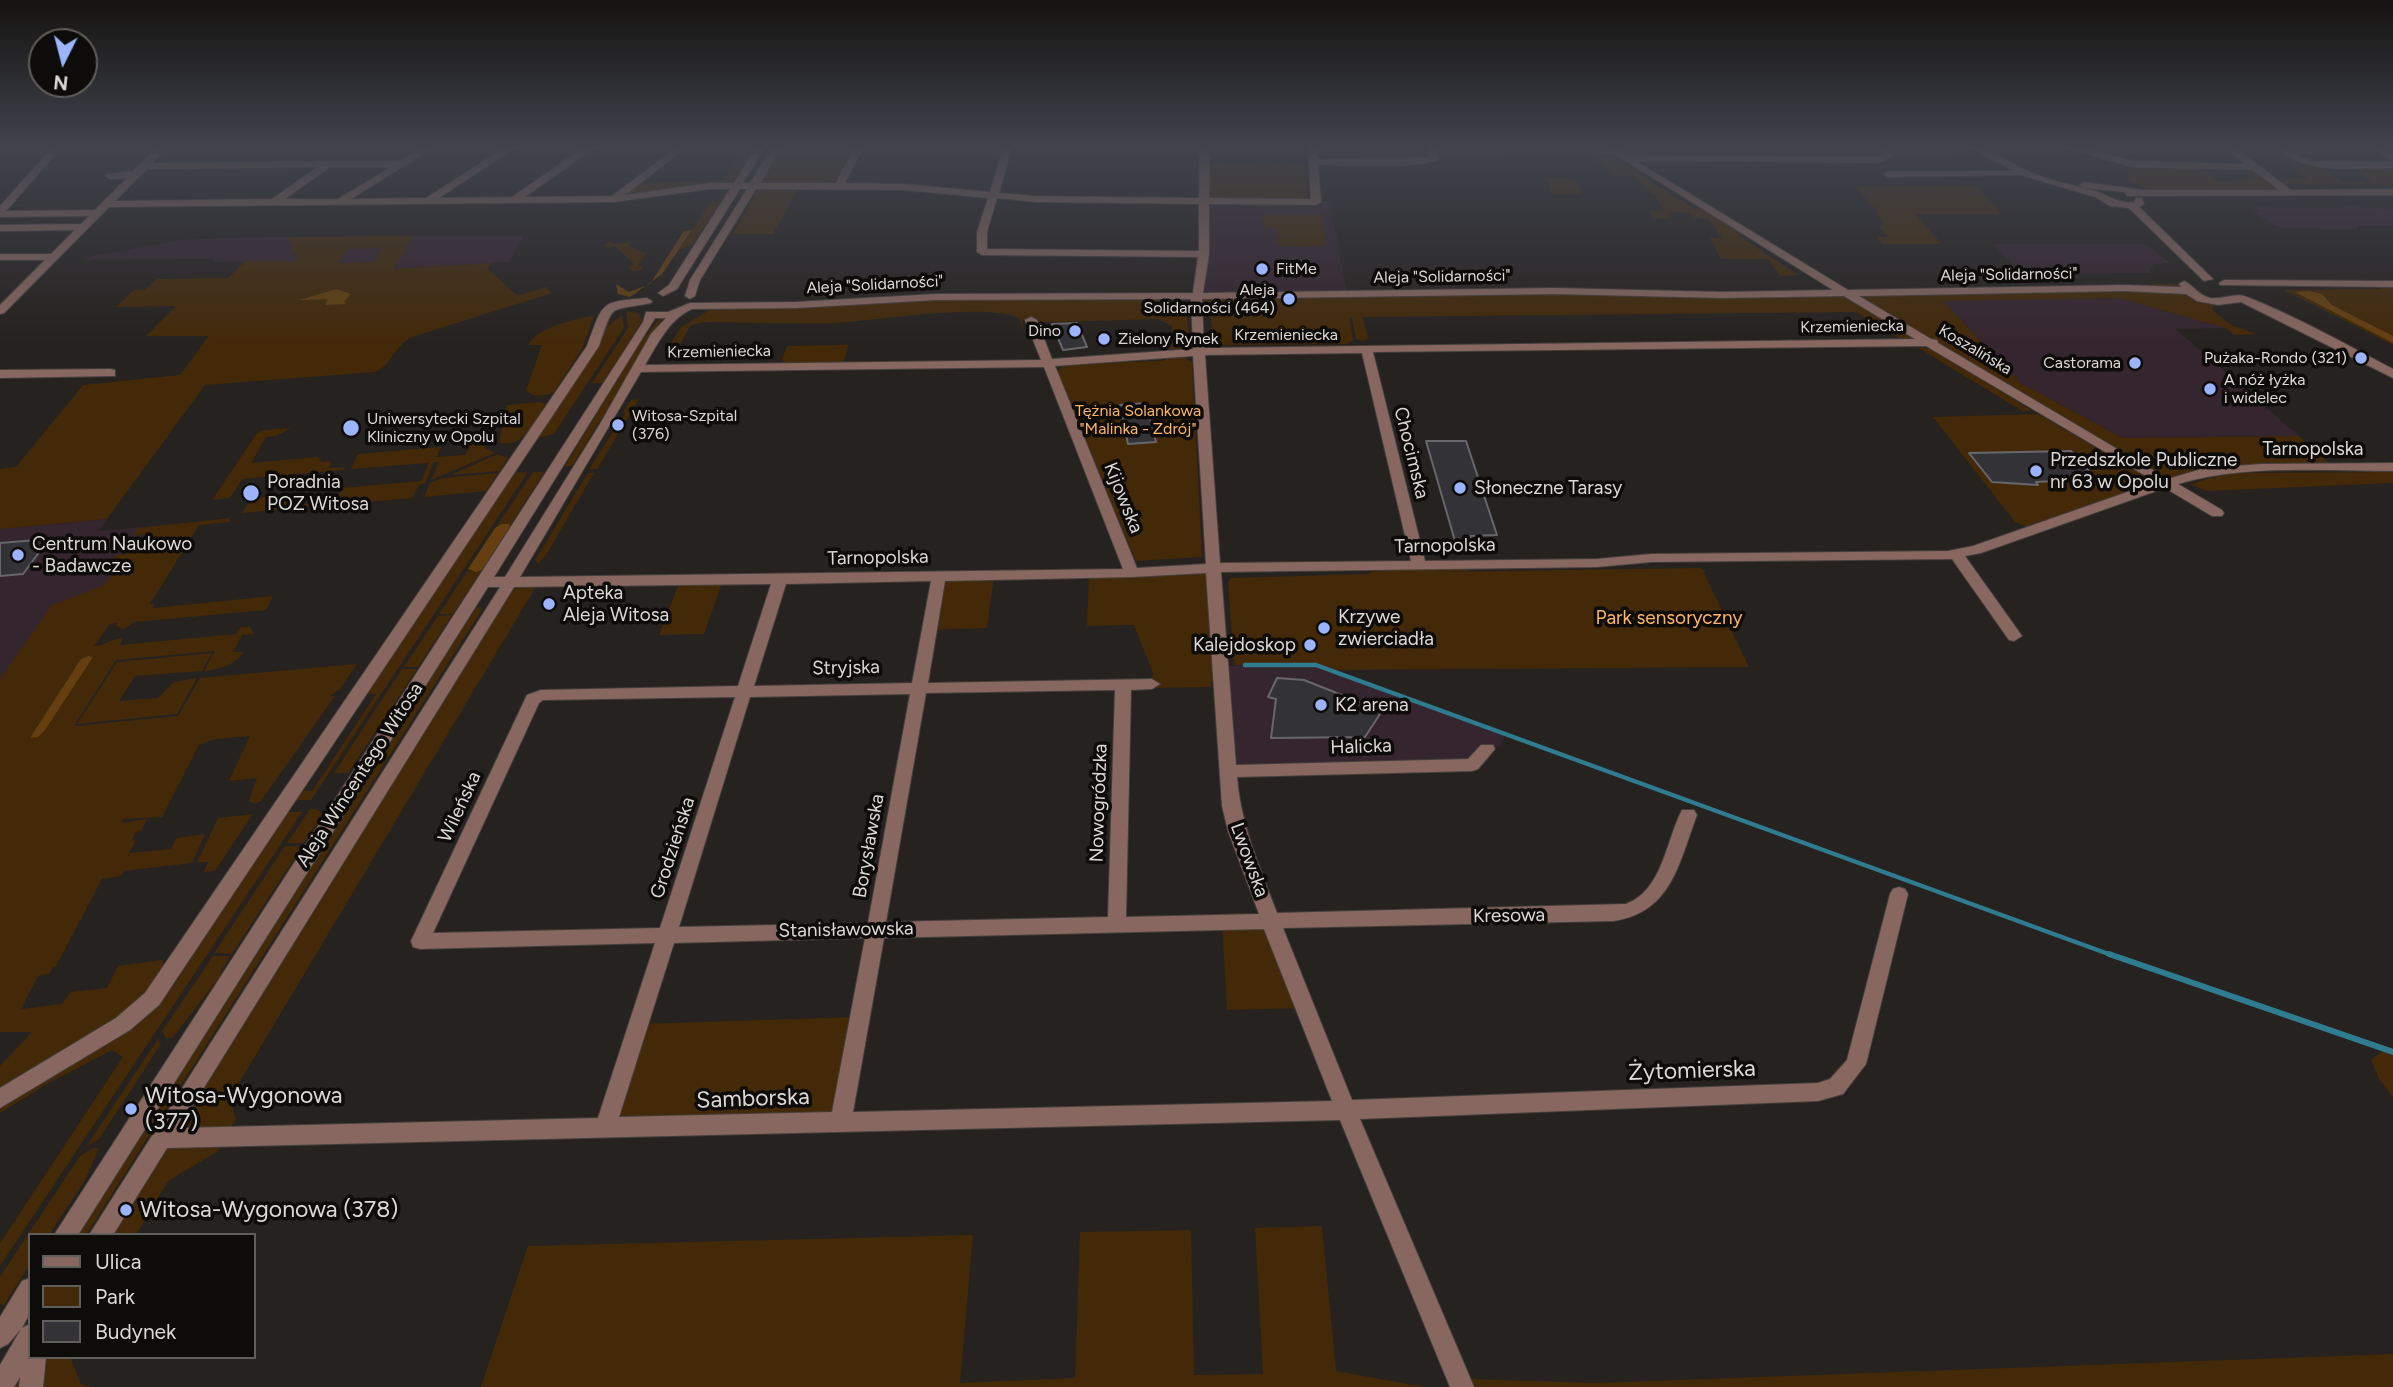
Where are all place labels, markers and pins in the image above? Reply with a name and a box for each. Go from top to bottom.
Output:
place label: FitMe [1276,259,1317,279]
marker: FitMe [1254,261,1270,277]
place label: Aleja Solidarności (464) [1143,280,1275,318]
marker: Aleja Solidarności (464) [1281,291,1297,307]
place label: Dino [1028,321,1061,341]
marker: Dino [1067,323,1083,339]
place label: Zielony Rynek [1118,329,1218,349]
marker: Zielony Rynek [1096,331,1112,347]
place label: Pużaka-Rondo (321) [2204,348,2347,368]
marker: Pużaka-Rondo (321) [2353,350,2369,366]
place label: Castorama [2043,353,2121,373]
marker: Castorama [2127,355,2143,371]
place label: A nóż łyżka i widelec [2224,370,2305,408]
marker: A nóż łyżka i widelec [2202,381,2218,397]
place label: Witosa-Szpital (376) [632,406,737,444]
place label: Uniwersytecki Szpital Kliniczny w Opolu [367,409,521,447]
marker: Witosa-Szpital (376) [610,417,626,433]
marker: Uniwersytecki Szpital Kliniczny w Opolu [341,418,361,438]
place label: Przedszkole Publiczne nr 63 w Opolu [2050,449,2237,493]
marker: Przedszkole Publiczne nr 63 w Opolu [2028,463,2044,479]
place label: Poradnia POZ Witosa [267,471,369,515]
place label: Słoneczne Tarasy [1474,477,1622,499]
marker: Słoneczne Tarasy [1452,480,1468,496]
marker: Poradnia POZ Witosa [241,483,261,503]
place label: Centrum Naukowo - Badawcze [32,533,192,577]
marker: Centrum Naukowo - Badawcze [10,547,26,563]
place label: Apteka Aleja Witosa [563,582,669,626]
marker: Apteka Aleja Witosa [541,596,557,612]
place label: Krzywe zwierciadła [1338,606,1434,650]
marker: Krzywe zwierciadła [1316,620,1332,636]
place label: Kalejdoskop [1193,634,1296,656]
marker: Kalejdoskop [1302,637,1318,653]
place label: K2 arena [1335,694,1409,716]
marker: K2 arena [1313,697,1329,713]
place label: Witosa-Wygonowa (377) [145,1082,343,1136]
marker: Witosa-Wygonowa (377) [123,1101,139,1117]
place label: Witosa-Wygonowa (378) [140,1196,398,1224]
marker: Witosa-Wygonowa (378) [118,1202,134,1218]

